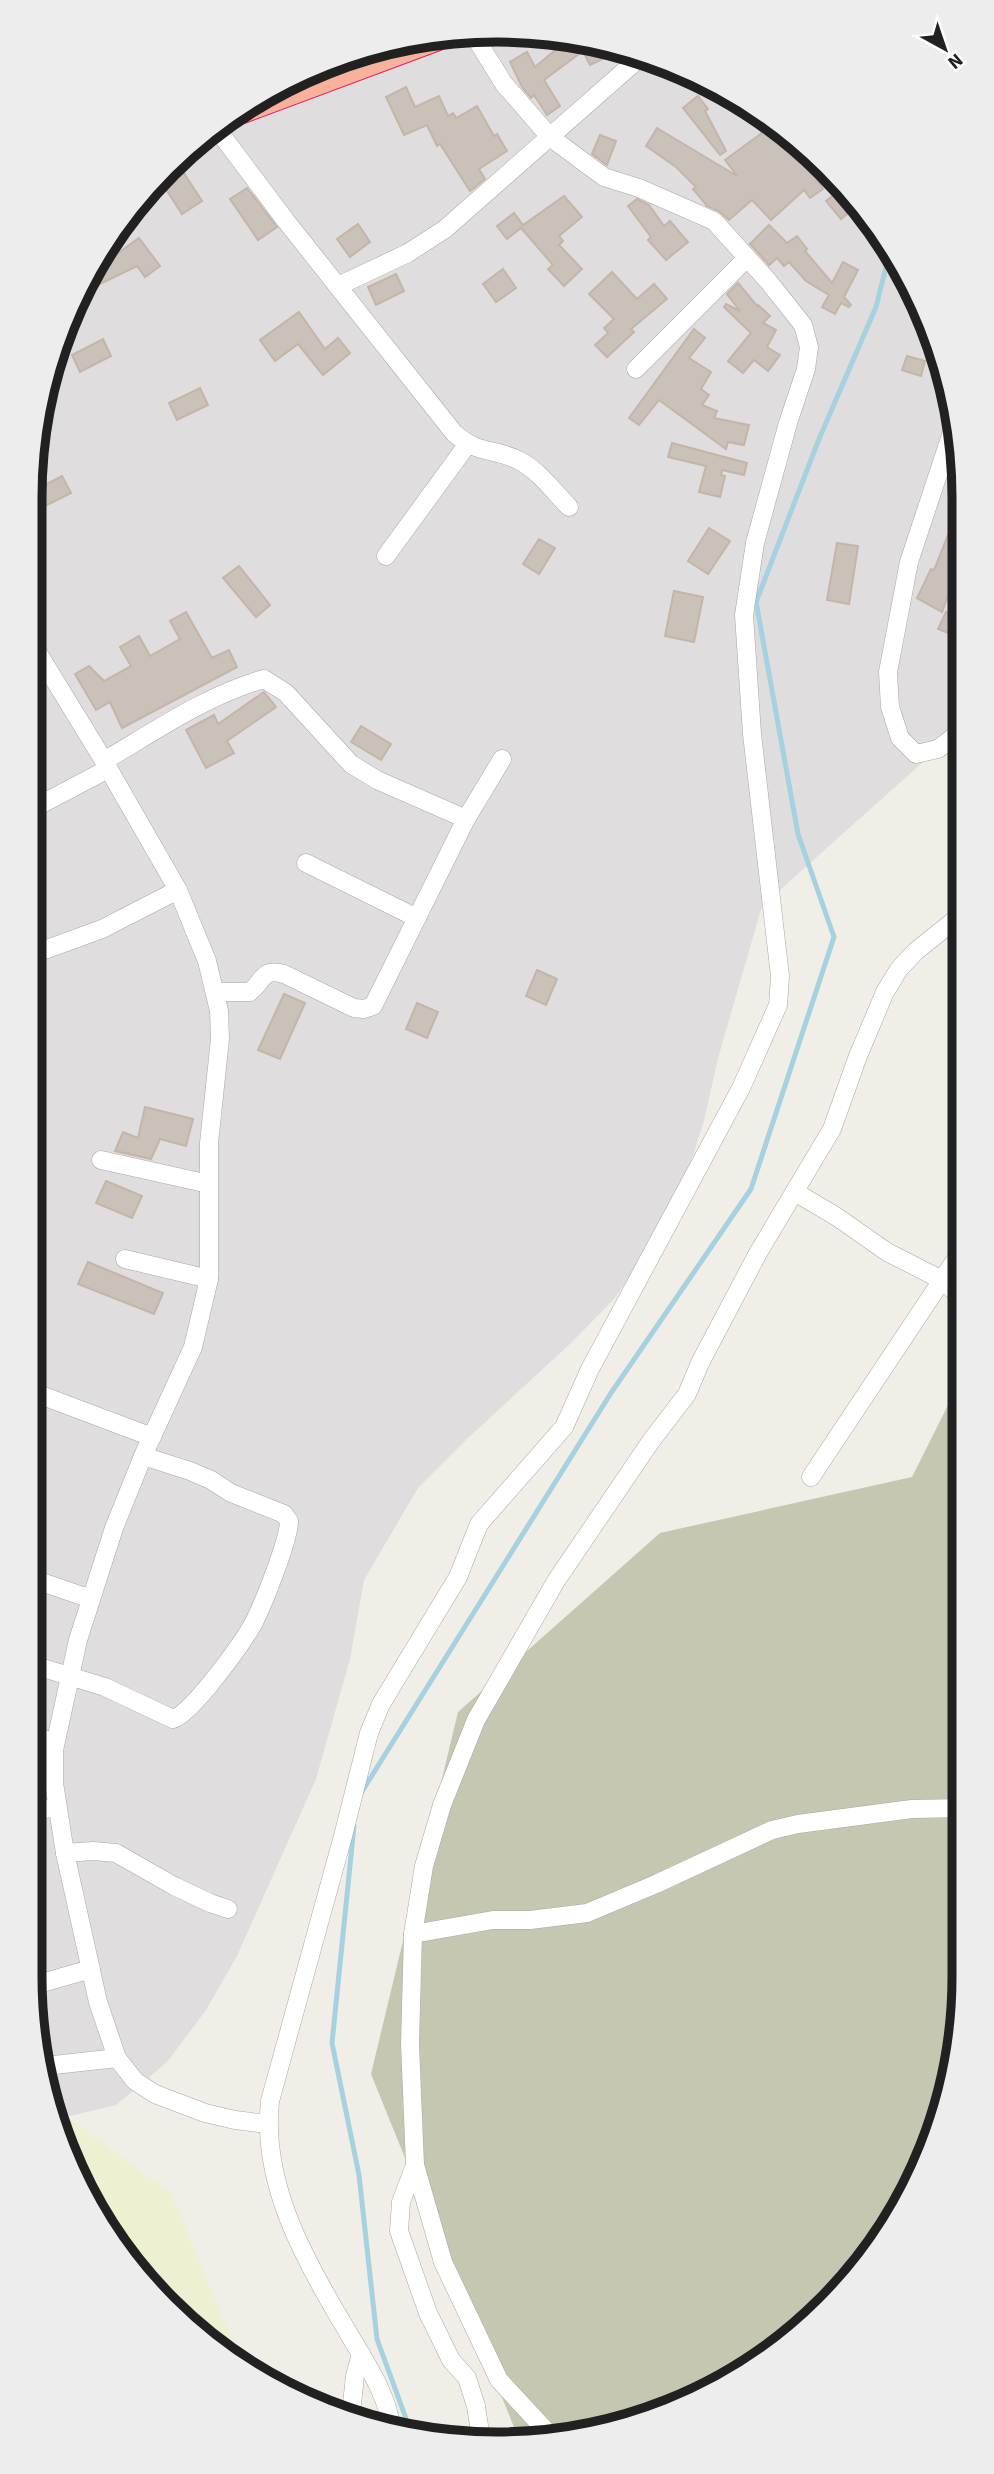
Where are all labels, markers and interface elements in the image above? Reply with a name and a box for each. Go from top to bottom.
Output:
north arrow [910,14,980,84]
text: N [941,46,968,75]

